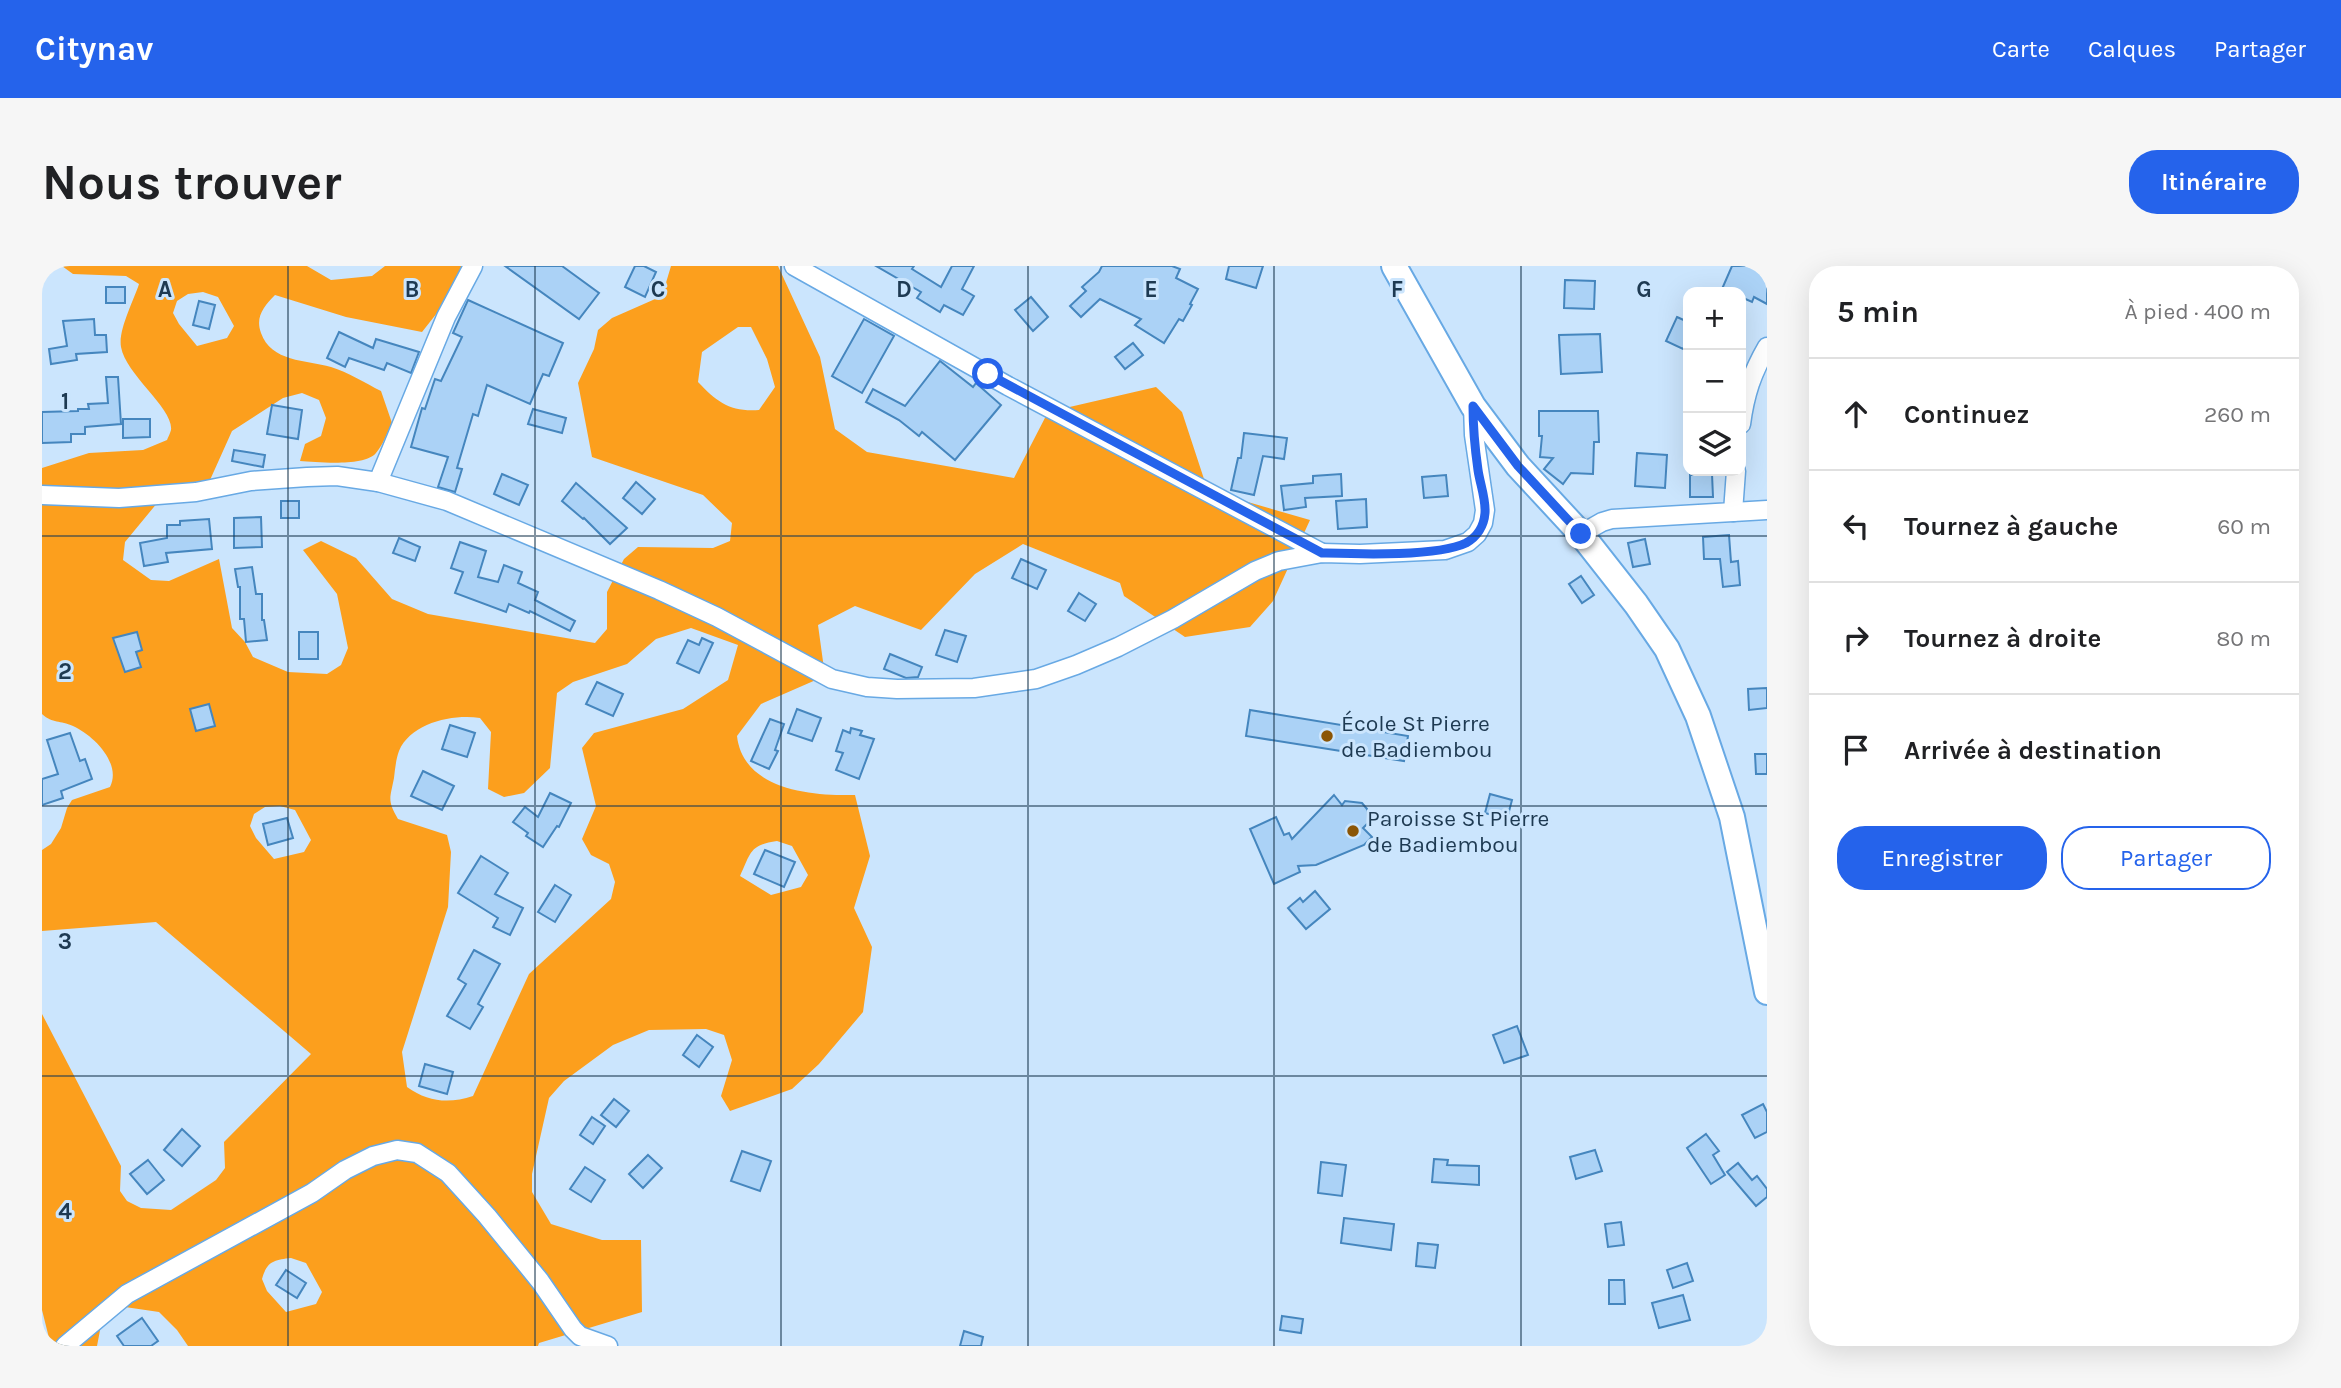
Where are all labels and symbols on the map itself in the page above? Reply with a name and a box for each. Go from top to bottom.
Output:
text: A [158,276,172,303]
text: B [405,276,419,303]
text: C [651,276,665,303]
text: D [896,276,912,303]
text: E [1144,276,1158,303]
text: F [1391,276,1403,303]
text: G [1636,276,1652,303]
route start [972,358,1003,389]
text: 1 [61,388,69,415]
route end [1565,518,1596,549]
text: 2 [58,658,72,685]
place label: École St Pierre de Badiembou [1341,710,1493,763]
marker: École St Pierre de Badiembou [1319,728,1335,744]
place label: Paroisse St Pierre de Badiembou [1367,805,1549,858]
marker: Paroisse St Pierre de Badiembou [1345,823,1361,839]
text: 3 [58,928,72,955]
text: 4 [58,1198,72,1225]

